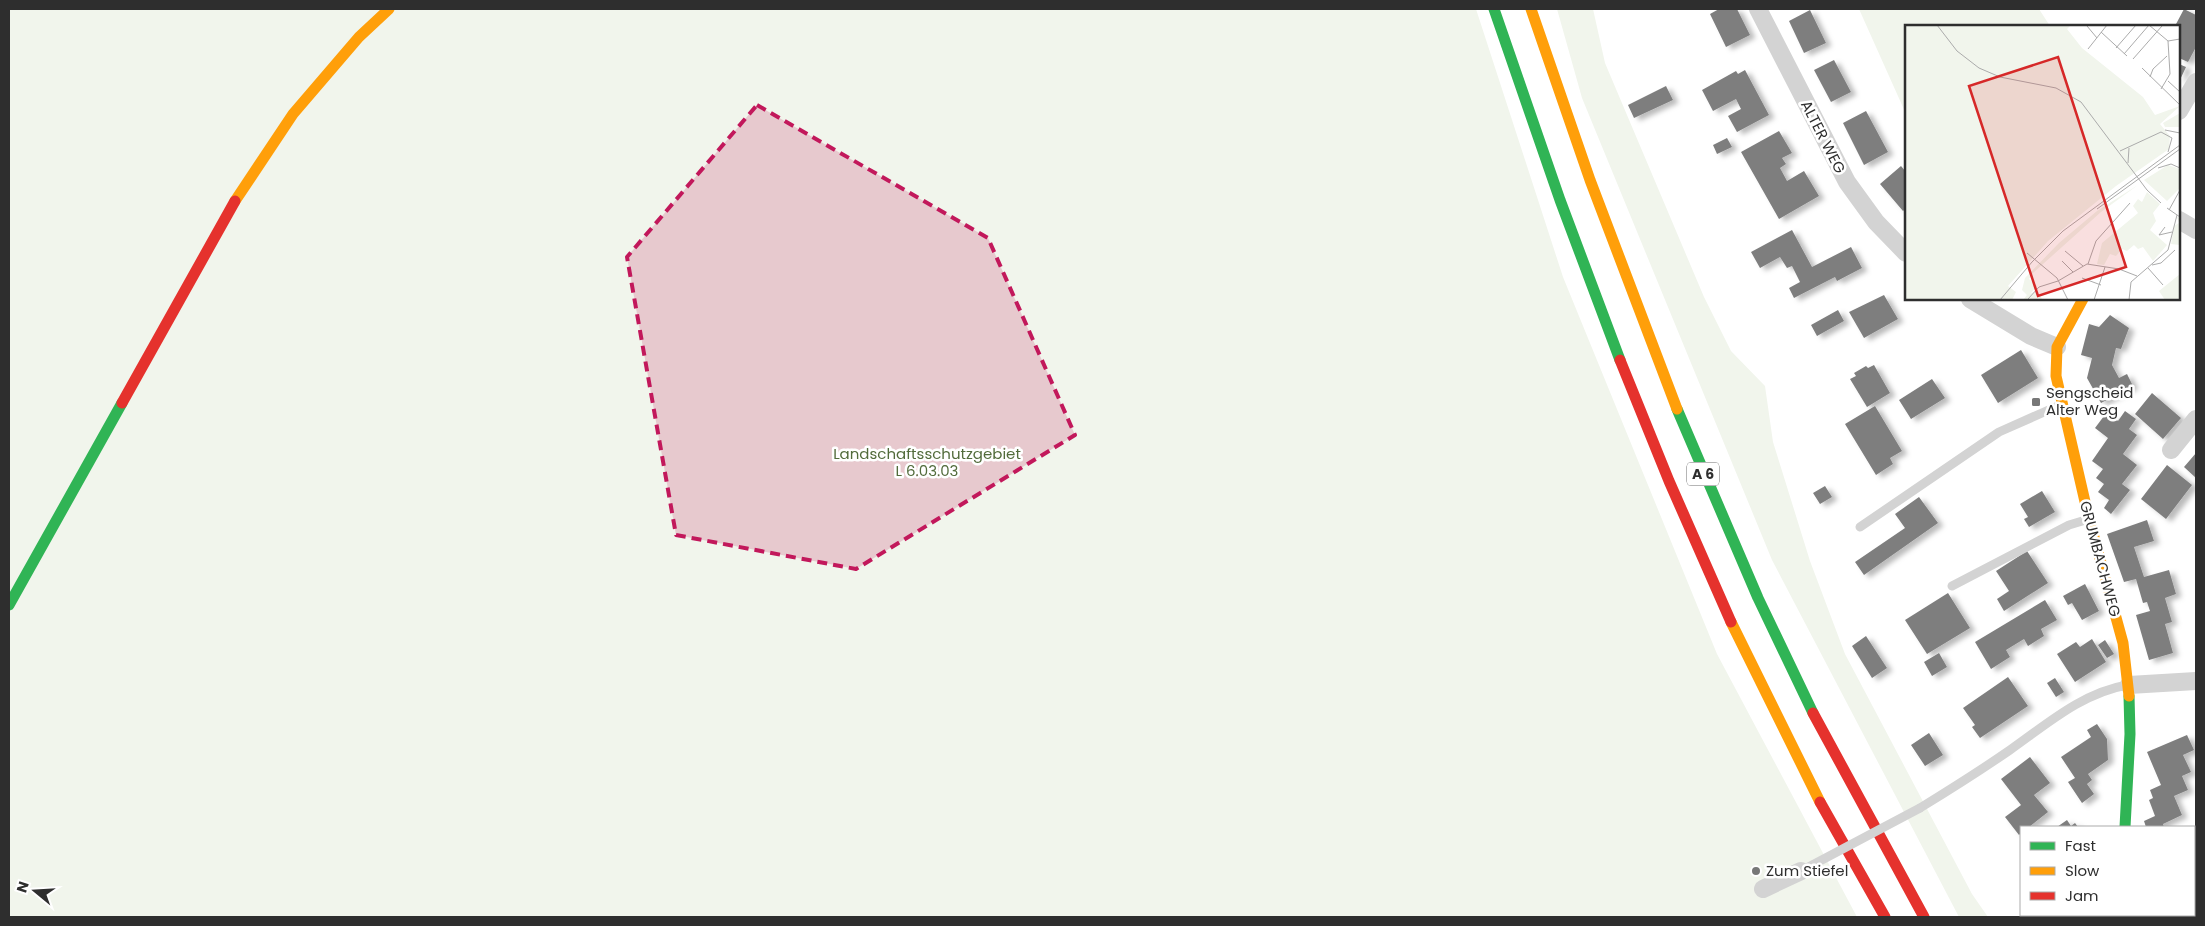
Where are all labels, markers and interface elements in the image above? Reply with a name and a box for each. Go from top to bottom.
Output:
inset map [1905,25,2180,300]
street label: ALTER WEG [1796,97,1851,177]
place label: Sengscheid Alter Weg [2046,382,2134,420]
marker: Sengscheid Alter Weg [2030,396,2042,408]
park label: Landschaftsschutzgebiet L 6.03.03 [833,443,1021,481]
road number: A 6 [1687,462,1719,486]
street label: GRUMBACHWEG [2075,499,2126,619]
legend [2020,826,2195,916]
text: Fast [2065,835,2096,856]
place label: Zum Stiefel [1766,860,1848,881]
text: Slow [2065,860,2100,881]
marker: Zum Stiefel [1750,865,1762,877]
north arrow [10,866,60,916]
text: N [11,879,34,895]
text: Jam [2065,885,2099,906]

